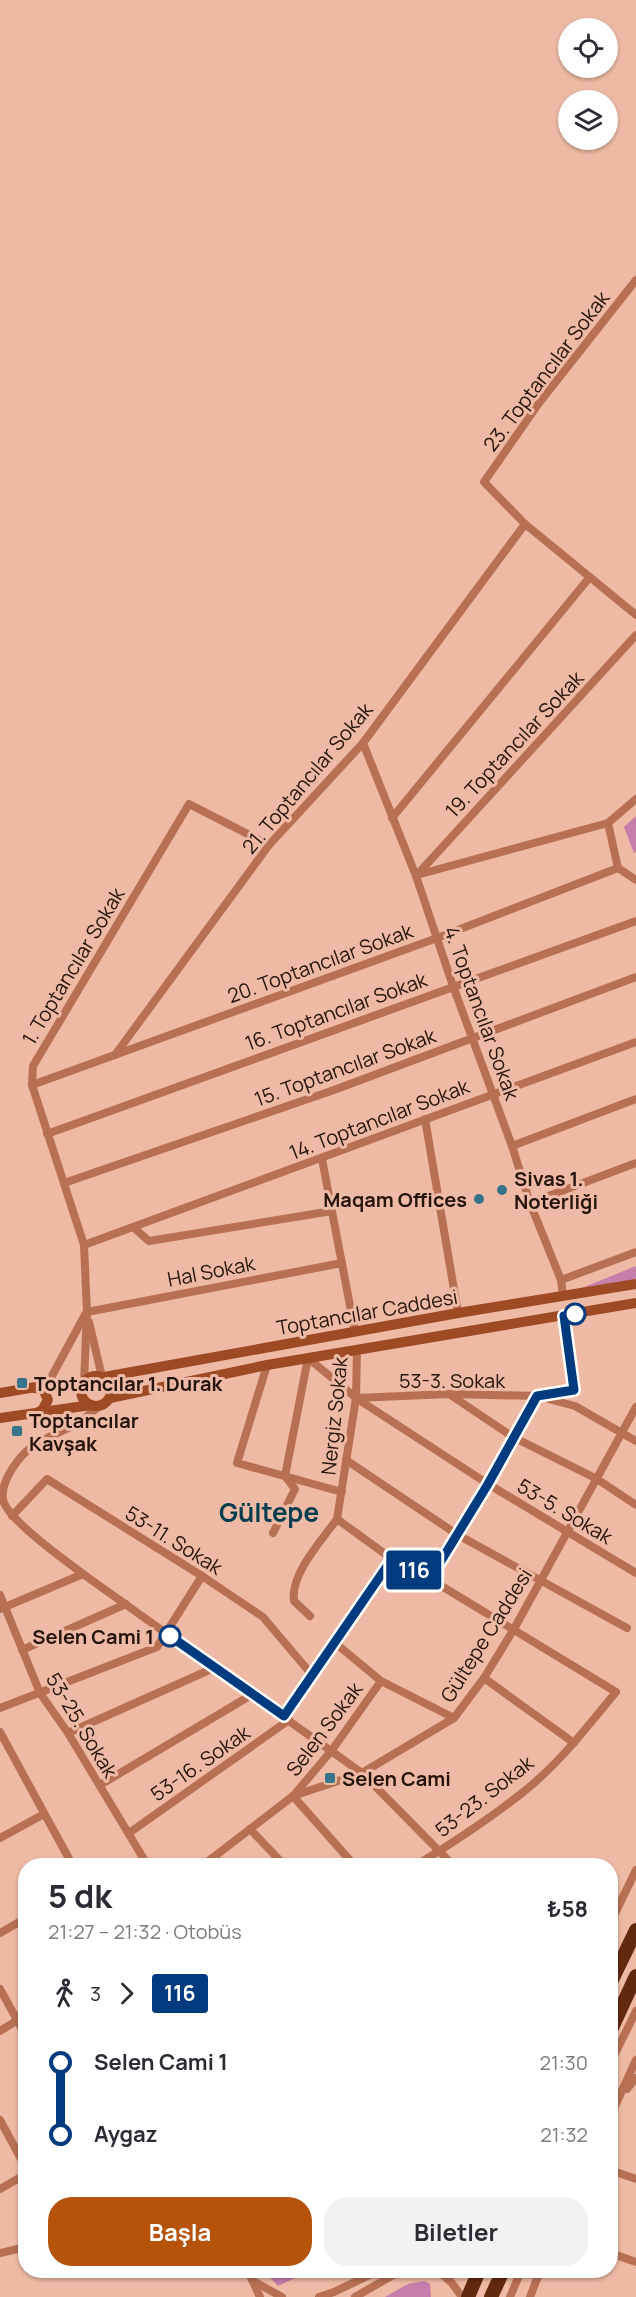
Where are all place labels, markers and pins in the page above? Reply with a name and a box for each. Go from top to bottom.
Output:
place label: Sivas 1. Noterliği [514,1165,598,1215]
marker: Sivas 1. Noterliği [495,1183,509,1197]
place label: Maqam Offices [323,1186,467,1213]
marker: Maqam Offices [472,1192,486,1206]
unlabelled marker [564,1303,586,1325]
place label: Toptancılar 1. Durak [34,1370,223,1397]
marker: Toptancılar 1. Durak [15,1376,29,1390]
place label: Toptancılar Kavşak [29,1407,139,1457]
marker: Toptancılar Kavşak [10,1424,24,1438]
place label: Selen Cami 1 [32,1623,154,1650]
marker: Selen Cami 1 [159,1625,181,1647]
place label: Selen Cami [342,1765,451,1792]
marker: Selen Cami [323,1771,337,1785]

